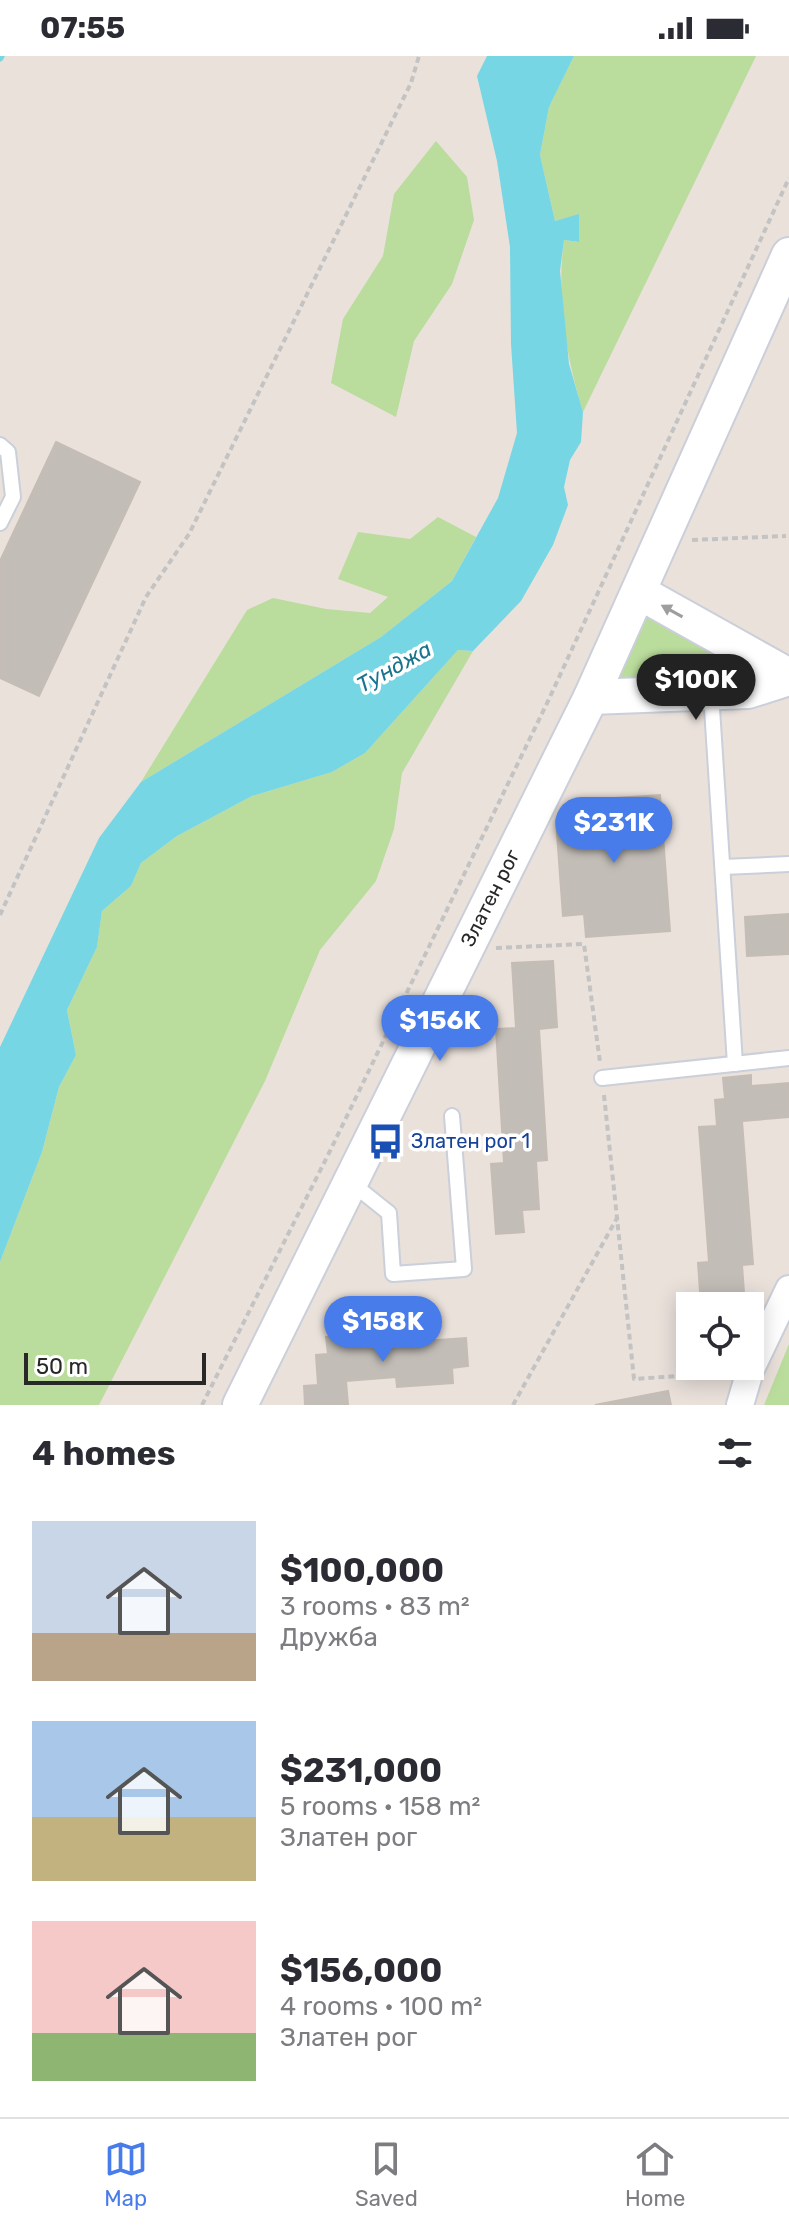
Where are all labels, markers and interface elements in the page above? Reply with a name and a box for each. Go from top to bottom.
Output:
text: 07:55 [40,10,125,46]
one-way arrow [661,604,683,618]
water label: Тунджа [352,635,436,699]
pin: $100K [640,654,752,722]
text: $100K [655,664,737,695]
pin: $231K [558,797,670,865]
text: $231K [573,807,655,838]
street label: Златен рог [455,845,525,950]
pin: $156K [384,995,496,1063]
text: $156K [399,1005,481,1036]
bus stop icon: Златен рог 1 [366,1122,404,1160]
place label: Златен рог 1 [411,1129,530,1153]
map controls [676,1292,764,1380]
button: locate [676,1292,764,1380]
pin: $158K [327,1296,439,1364]
text: $158K [342,1306,424,1337]
scale bar [24,1349,206,1385]
text: 50 m [36,1353,88,1380]
icon: filters [713,1431,757,1475]
text: 4 homes [32,1433,175,1474]
text: $100,000 [280,1550,444,1591]
icon: home [96,1553,192,1649]
text: 3 rooms · 83 m² [280,1591,470,1622]
text: Дружба [280,1622,378,1653]
text: $231,000 [280,1750,442,1791]
icon: home [96,1753,192,1849]
text: 5 rooms · 158 m² [280,1791,480,1822]
text: Златен рог [280,1822,417,1853]
text: $156,000 [280,1950,442,1991]
icon: home [96,1953,192,2049]
text: 4 rooms · 100 m² [280,1991,482,2022]
text: Златен рог [280,2022,417,2053]
tab: Map [104,2137,148,2212]
tab: Saved [355,2137,418,2212]
tab: Home [625,2137,685,2212]

